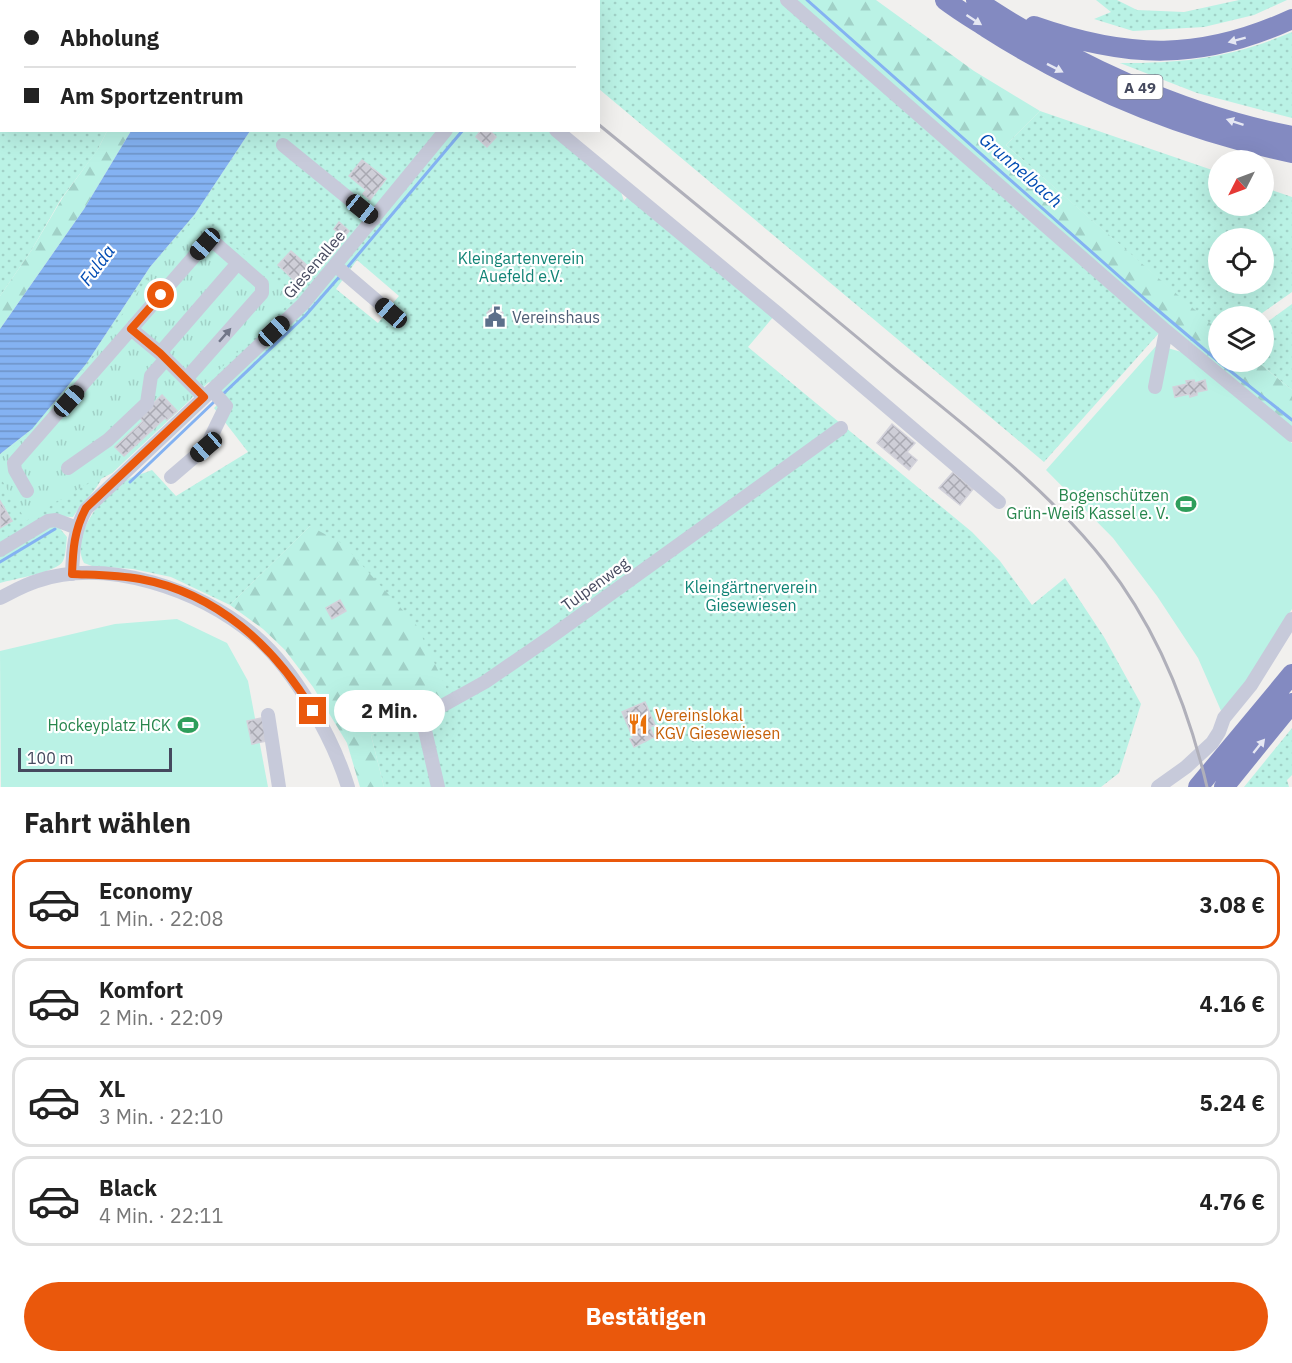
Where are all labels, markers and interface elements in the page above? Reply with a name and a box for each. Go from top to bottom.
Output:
one-way arrow [966,14,983,25]
text: Abholung [60,23,159,52]
one-way arrow [1228,36,1246,45]
one-way arrow [1047,63,1064,72]
road number: A 49 [1118,75,1162,99]
text: Am Sportzentrum [60,81,244,110]
one-way arrow [1226,117,1244,126]
water label: Grunnelbach [975,128,1067,212]
north arrow [1208,150,1274,216]
map controls [1208,150,1274,372]
car [342,191,382,227]
car [186,225,224,263]
street label: Giesenallee [279,225,349,302]
button: locate [1208,228,1274,294]
water label: Fulda [74,240,120,290]
park label: Kleingartenverein Auefeld e.V. [458,248,584,286]
route start [147,281,174,308]
car [372,294,410,332]
public building icon: Vereinshaus [483,305,507,329]
button: layers [1208,306,1274,372]
place label: Vereinshaus [512,307,600,327]
car [255,312,293,350]
one-way arrow [218,328,231,343]
car [50,382,88,420]
car [187,428,225,466]
place label: Bogenschützen Grün-Weiß Kassel e. V. [1006,485,1169,523]
sports icon: Bogenschützen Grün-Weiß Kassel e. V. [1174,492,1198,516]
street label: Tulpenweg [557,553,633,615]
park label: Kleingärtnerverein Giesewiesen [685,577,817,615]
callout: 2 Min. [334,690,445,732]
route end [299,697,326,724]
text: 2 Min. [361,697,418,724]
place label: Vereinslokal KGV Giesewiesen [655,705,780,743]
restaurant icon: Vereinslokal KGV Giesewiesen [626,712,650,736]
sports icon: Hockeyplatz HCK [176,713,200,737]
place label: Hockeyplatz HCK [47,715,171,735]
one-way arrow [1252,739,1265,754]
scale bar [18,745,172,772]
text: 100 m [27,748,74,768]
text: Fahrt wählen [24,805,191,840]
text: Economy [99,876,193,905]
icon: car [27,877,81,931]
text: 3.08 € [1200,890,1265,919]
text: 1 Min. · 22:08 [99,905,224,932]
text: Komfort [99,975,184,1004]
icon: car [27,976,81,1030]
text: 4.16 € [1200,989,1265,1018]
text: 2 Min. · 22:09 [99,1004,224,1031]
text: XL [99,1074,125,1103]
icon: car [27,1075,81,1129]
text: 5.24 € [1200,1088,1265,1117]
text: 3 Min. · 22:10 [99,1103,224,1130]
text: Black [99,1173,157,1202]
icon: car [27,1174,81,1228]
text: 4.76 € [1200,1187,1265,1216]
text: 4 Min. · 22:11 [99,1202,224,1229]
button: Bestätigen [24,1282,1268,1351]

